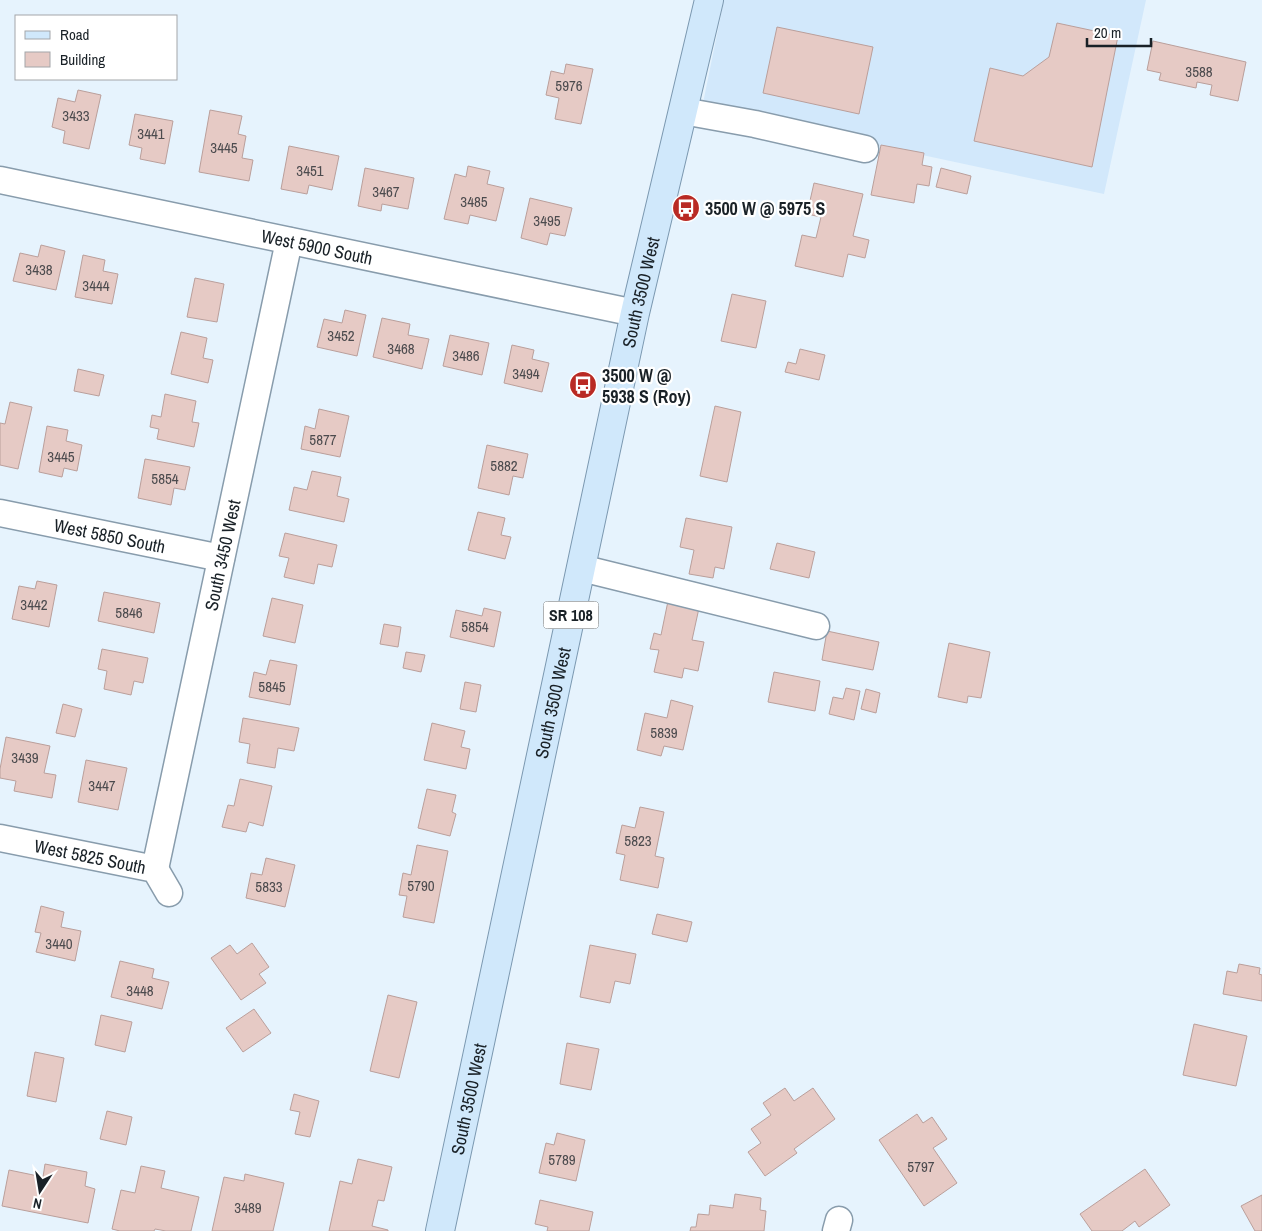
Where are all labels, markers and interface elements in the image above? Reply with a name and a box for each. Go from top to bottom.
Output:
legend [15,15,178,80]
scale bar [1087,15,1151,47]
text: 20 m [1094,22,1121,43]
text: Road [60,24,89,45]
text: Building [60,49,105,70]
house number: 3588 [1185,61,1213,82]
house number: 5976 [555,75,583,96]
house number: 3433 [62,105,90,126]
house number: 3441 [137,123,165,144]
house number: 3445 [210,137,238,158]
house number: 3451 [296,160,324,181]
house number: 3467 [372,181,400,202]
house number: 3485 [460,191,488,212]
bus stop icon: 3500 W @ 5975 S [671,193,701,223]
place label: 3500 W @ 5975 S [705,196,825,221]
house number: 3495 [533,210,561,231]
street label: West 5900 South [259,223,375,270]
street label: South 3500 West [615,234,665,350]
house number: 3438 [25,259,53,280]
house number: 3444 [82,275,110,296]
house number: 3452 [327,325,355,346]
house number: 3468 [387,338,415,359]
house number: 3486 [452,345,480,366]
house number: 3494 [512,363,540,384]
place label: 3500 W @ 5938 S (Roy) [602,363,691,409]
bus stop icon: 3500 W @ 5938 S (Roy) [568,370,598,400]
house number: 5877 [309,429,337,450]
house number: 3445 [47,446,75,467]
house number: 5882 [490,455,518,476]
house number: 5854 [151,468,179,489]
street label: South 3450 West [198,497,246,613]
street label: West 5850 South [52,512,168,559]
house number: 3442 [20,594,48,615]
house number: 5846 [115,602,143,623]
road number: SR 108 [544,602,598,628]
house number: 5854 [461,616,489,637]
street label: South 3500 West [528,645,576,761]
house number: 5845 [258,676,286,697]
house number: 5839 [650,722,678,743]
house number: 3439 [11,747,39,768]
house number: 3447 [88,775,116,796]
house number: 5823 [624,830,652,851]
street label: West 5825 South [32,833,148,879]
house number: 5790 [407,875,435,896]
house number: 5833 [255,876,283,897]
house number: 3440 [45,933,73,954]
house number: 3448 [126,980,154,1001]
street label: South 3500 West [444,1041,492,1157]
house number: 5789 [548,1149,576,1170]
house number: 5797 [907,1156,935,1177]
north arrow [15,1166,65,1216]
text: N [31,1194,43,1213]
house number: 3489 [234,1197,262,1218]

